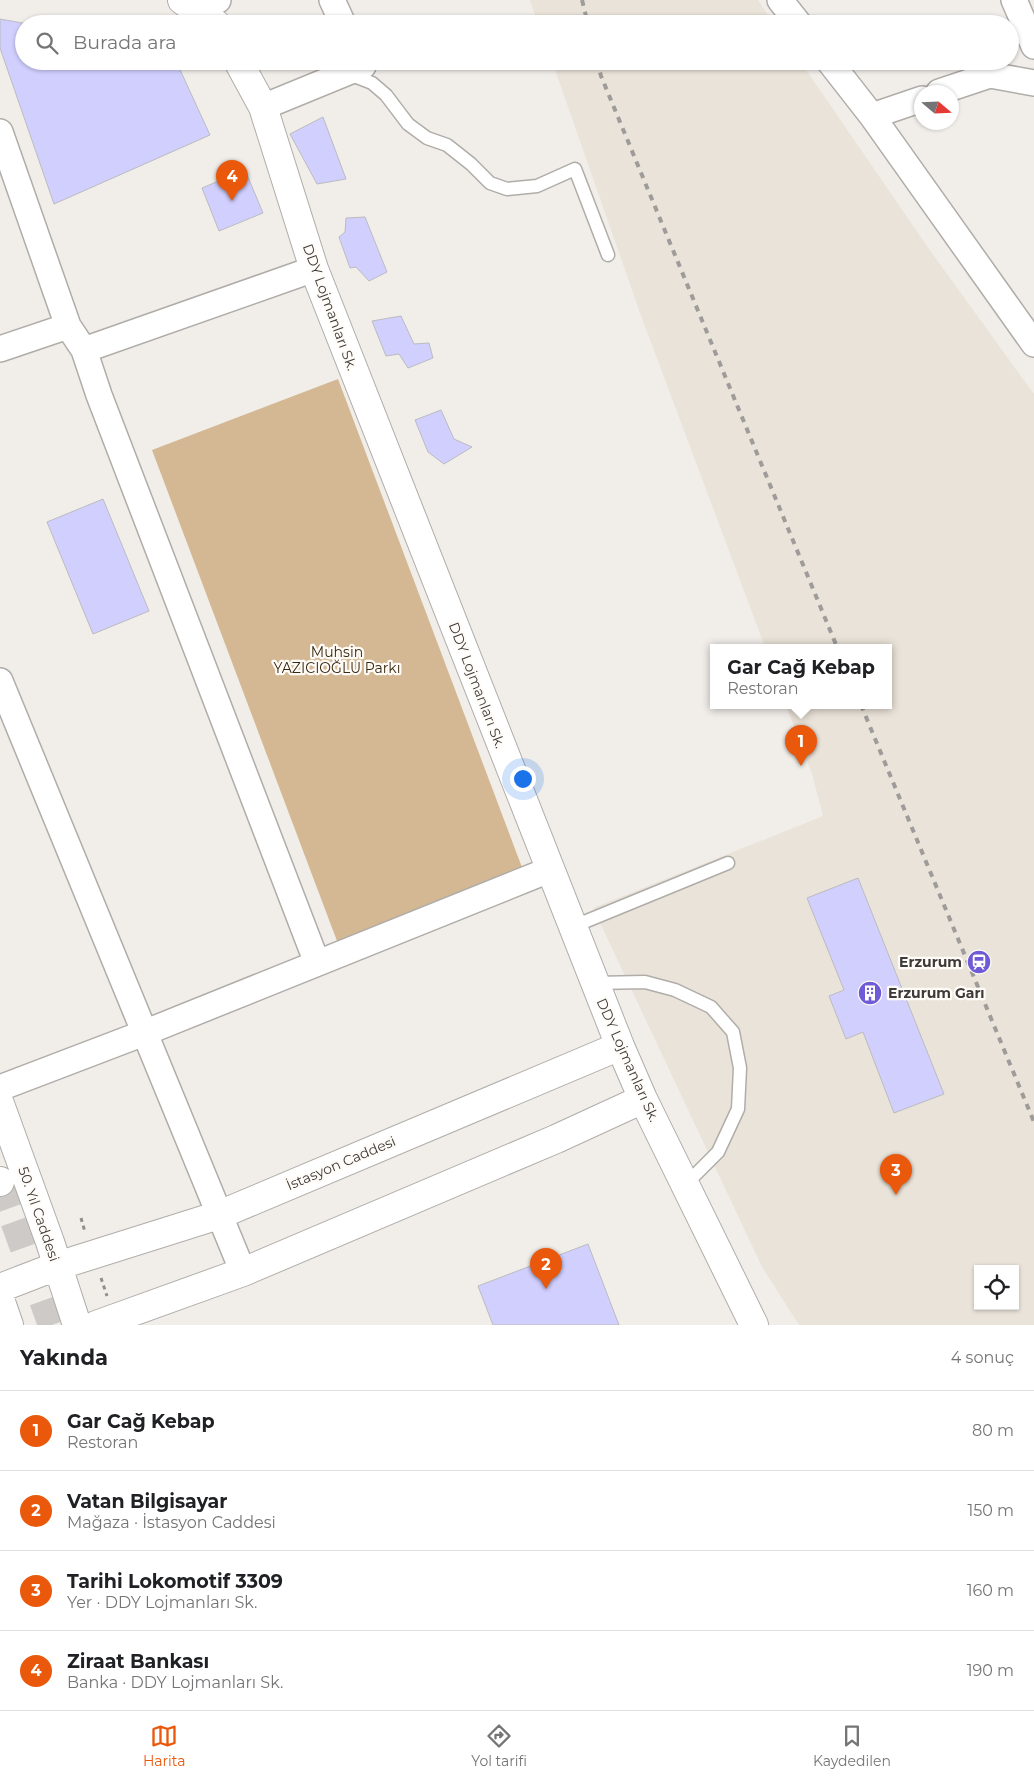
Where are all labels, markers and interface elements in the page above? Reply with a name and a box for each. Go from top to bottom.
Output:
search box [15,15,1019,70]
icon: search [33,29,61,57]
text: Burada ara [73,31,177,54]
north arrow [914,85,959,130]
pin: 4 [216,160,248,201]
street label: DDY Lojmanları Sk. [299,241,361,373]
street label: DDY Lojmanları Sk. [445,619,509,751]
park label: Muhsin YAZICIOĞLU Parkı [274,643,400,677]
popup [710,644,892,709]
text: Gar Cağ Kebap [727,656,875,679]
text: Restoran [727,679,799,698]
pin: 1 [785,725,817,766]
your location [510,766,536,792]
station icon: Erzurum [966,949,992,975]
place label: Erzurum [899,953,962,971]
building icon: Erzurum Garı [857,980,883,1006]
place label: Erzurum Garı [888,984,985,1002]
street label: DDY Lojmanları Sk. [593,995,663,1125]
street label: İstasyon Caddesi [284,1132,398,1194]
pin: 3 [880,1154,912,1195]
street label: 50. Yıl Caddesi [14,1164,64,1264]
pin: 2 [530,1248,562,1289]
map controls [974,1265,1019,1310]
button: locate [974,1265,1019,1310]
text: Yakında [20,1345,108,1370]
text: 4 sonuç [951,1348,1014,1367]
text: Gar Cağ Kebap [67,1410,215,1433]
text: 1 [33,1421,39,1440]
text: 80 m [972,1421,1014,1440]
text: Restoran [67,1433,138,1452]
text: Vatan Bilgisayar [67,1490,228,1513]
text: 2 [31,1501,41,1520]
text: 150 m [967,1501,1014,1520]
text: Mağaza · İstasyon Caddesi [67,1513,276,1532]
text: Tarihi Lokomotif 3309 [67,1570,283,1593]
text: 3 [31,1581,41,1600]
text: 160 m [967,1581,1014,1600]
text: Yer · DDY Lojmanları Sk. [67,1593,257,1612]
text: Ziraat Bankası [67,1650,209,1673]
text: 4 [30,1661,42,1680]
text: 190 m [967,1661,1014,1680]
text: Banka · DDY Lojmanları Sk. [67,1673,283,1692]
tab: Harita [143,1722,185,1770]
tab: Yol tarifi [471,1722,527,1770]
tab: Kaydedilen [813,1722,891,1770]

